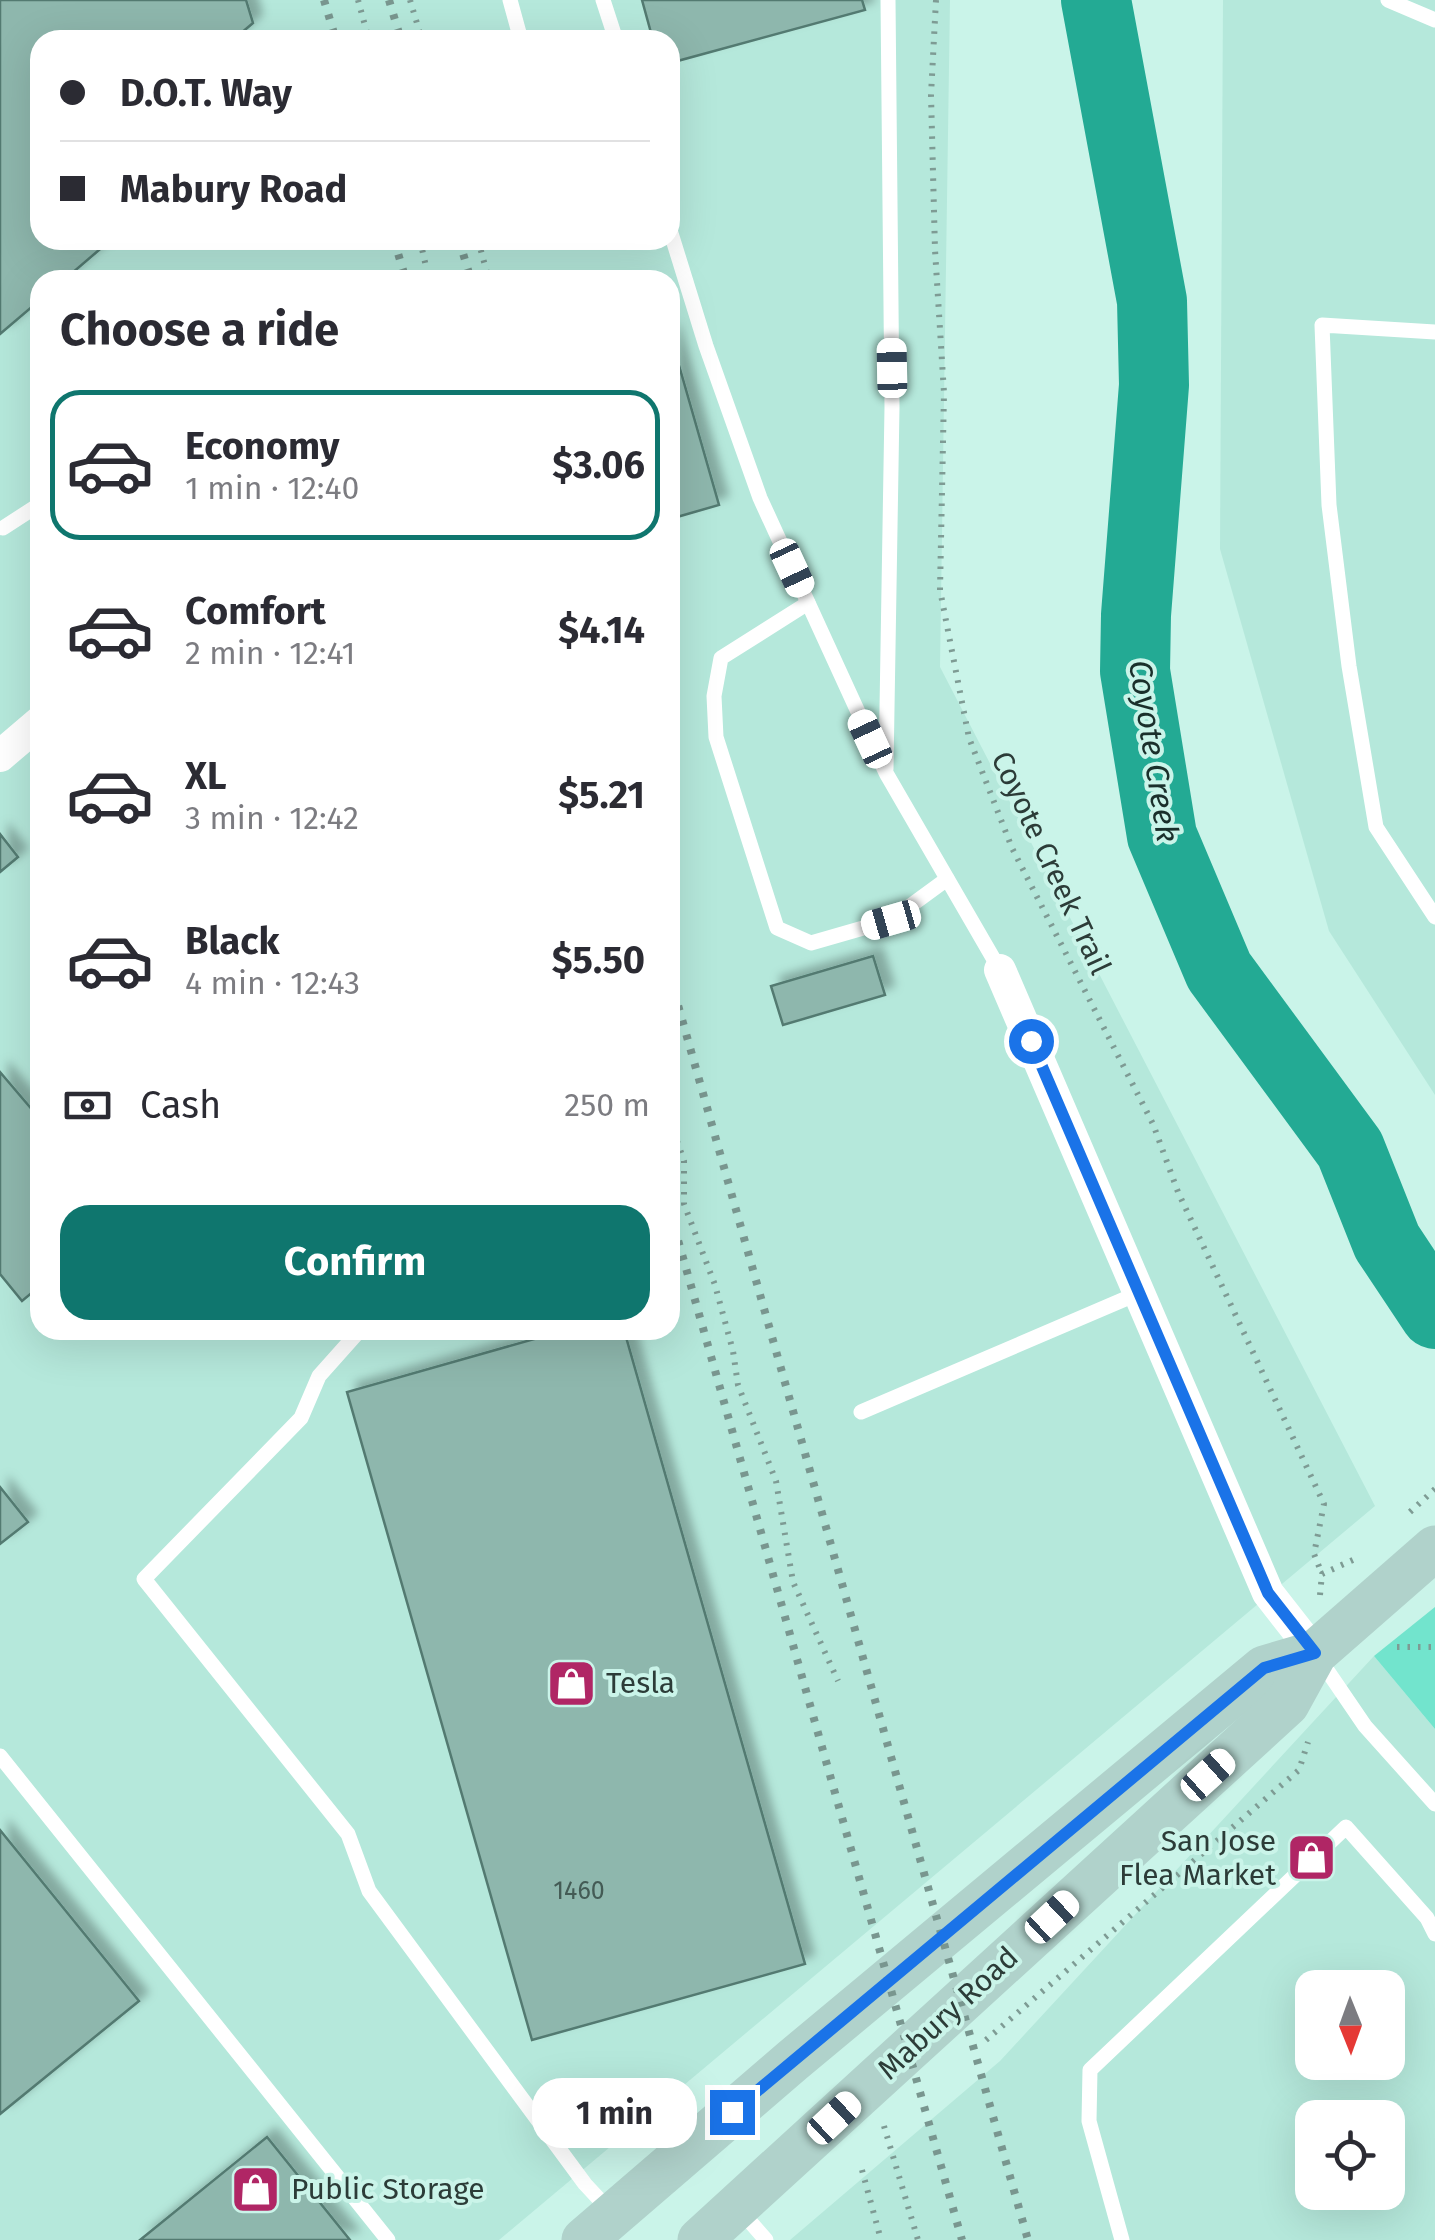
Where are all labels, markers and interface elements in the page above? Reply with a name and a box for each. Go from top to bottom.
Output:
text: D.O.T. Way [120,70,292,116]
text: Mabury Road [120,166,347,212]
text: Choose a ride [60,303,339,357]
car [876,338,908,398]
icon: car [65,420,155,510]
text: Economy [185,423,340,469]
text: $3.06 [552,442,645,488]
text: 1 min · 12:40 [185,469,359,507]
car [766,534,818,602]
icon: car [65,585,155,675]
text: Comfort [185,588,326,634]
text: $4.14 [558,607,645,653]
text: 2 min · 12:41 [185,634,355,672]
water label: Coyote Creek [1121,657,1187,845]
car [844,705,896,773]
street label: Coyote Creek Trail [984,746,1119,981]
icon: car [65,750,155,840]
text: XL [185,753,227,799]
text: $5.21 [558,772,645,818]
text: 3 min · 12:42 [185,799,359,837]
car [858,897,924,943]
icon: car [65,915,155,1005]
text: Black [185,918,280,964]
text: $5.50 [552,937,645,983]
text: 4 min · 12:43 [185,964,360,1002]
route start [1009,1019,1054,1064]
icon: cash [60,1078,115,1133]
text: Cash [140,1082,221,1128]
text: 250 m [564,1086,650,1124]
button: Confirm [60,1205,650,1320]
shop icon: Tesla [545,1657,597,1709]
place label: Tesla [606,1665,675,1701]
car [1176,1744,1240,1806]
place label: San Jose Flea Market [1119,1823,1276,1893]
shop icon: San Jose Flea Market [1285,1832,1337,1884]
house number: 1460 [553,1876,605,1906]
car [1020,1886,1084,1948]
street label: Mabury Road [870,1939,1026,2087]
north arrow [1295,1970,1405,2080]
map controls [1295,1970,1405,2210]
callout: 1 min [532,2077,697,2147]
car [802,2087,866,2149]
route end [710,2090,755,2135]
text: 1 min [576,2094,653,2132]
button: locate [1295,2100,1405,2210]
shop icon: Public Storage [230,2163,282,2215]
place label: Public Storage [291,2171,485,2207]

